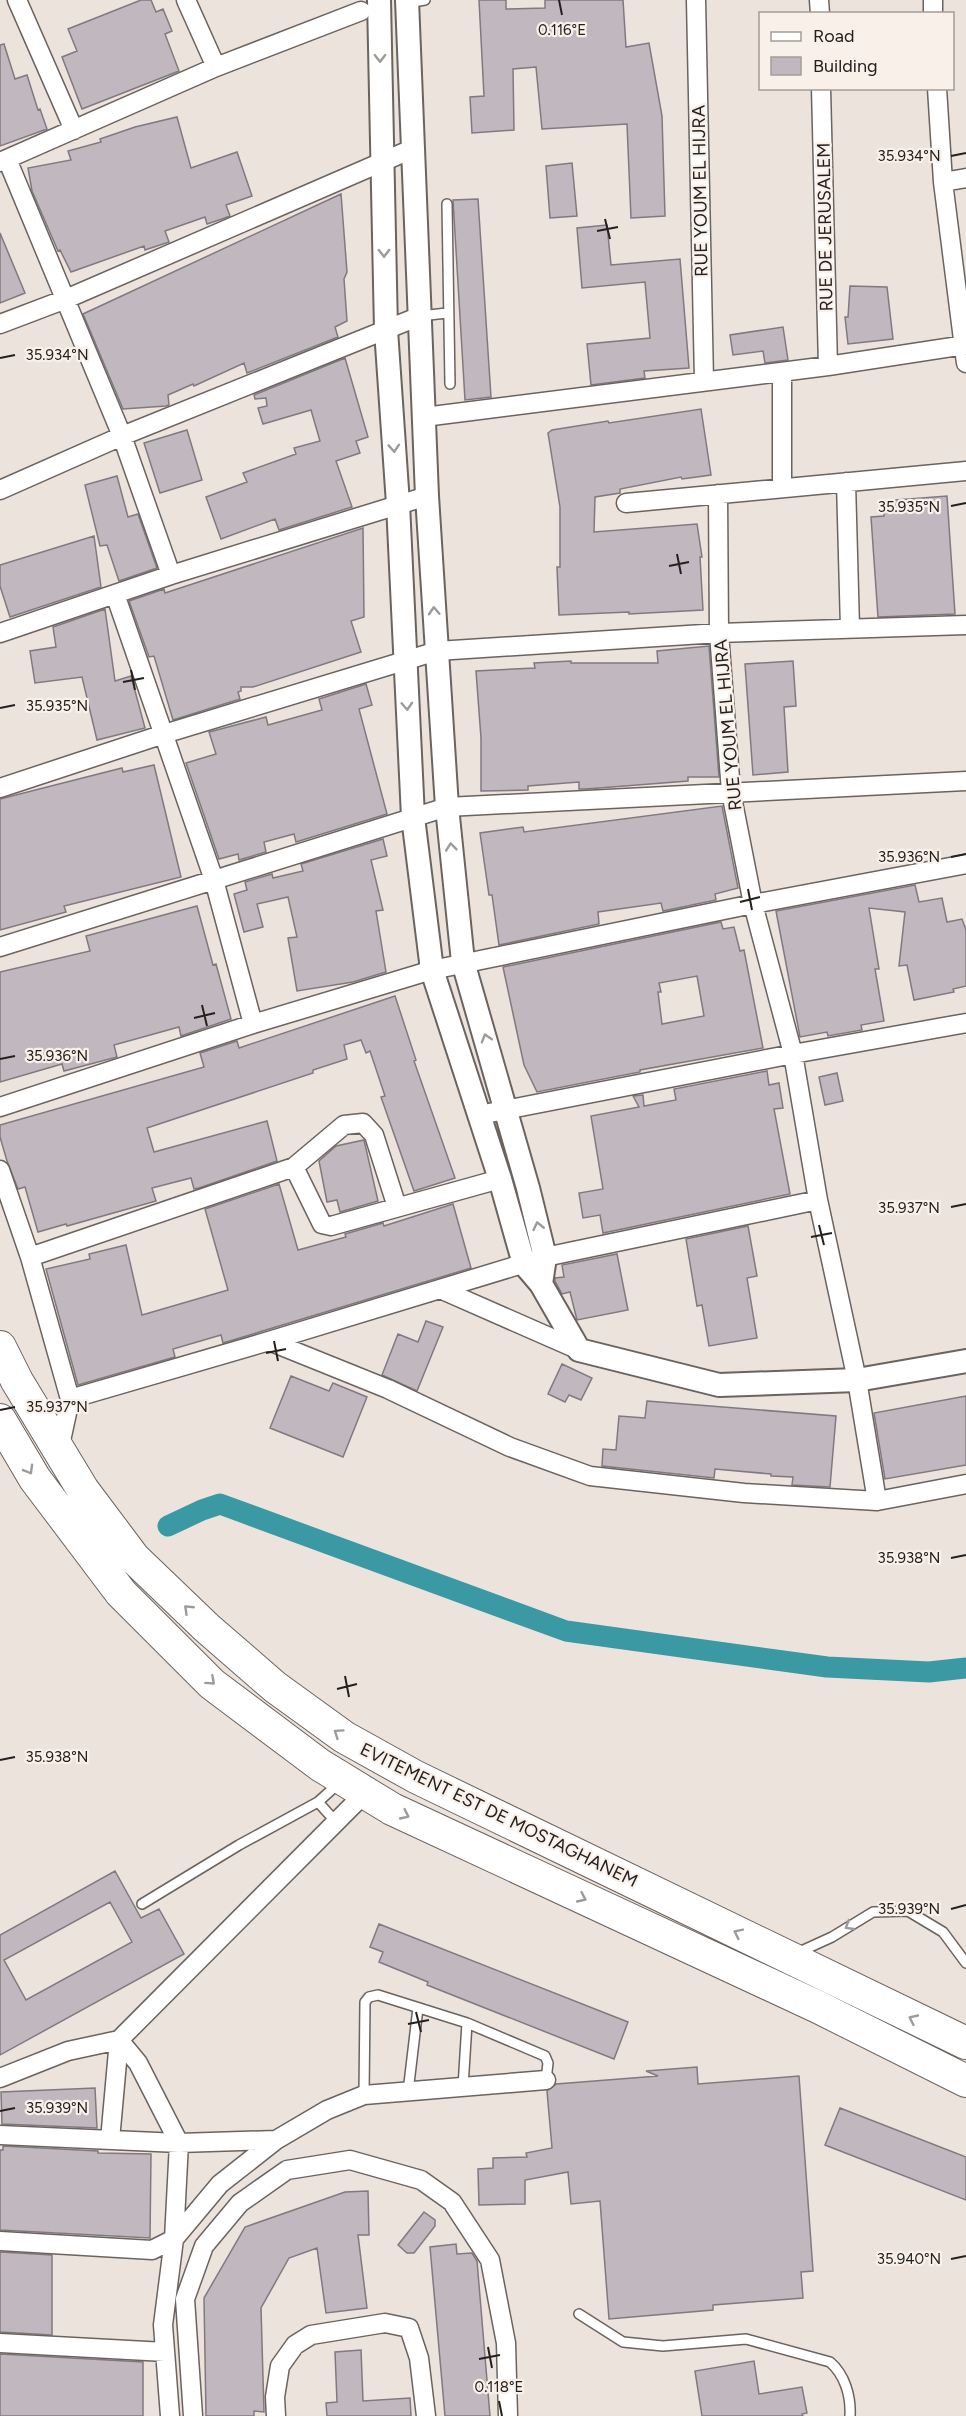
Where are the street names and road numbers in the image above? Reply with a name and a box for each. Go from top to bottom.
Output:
street label: RUE YOUM EL HIJRA [688,105,712,277]
street label: RUE DE JERUSALEM [813,142,837,312]
street label: RUE YOUM EL HIJRA [710,638,746,812]
street label: EVITEMENT EST DE MOSTAGHANEM [357,1738,641,1892]

